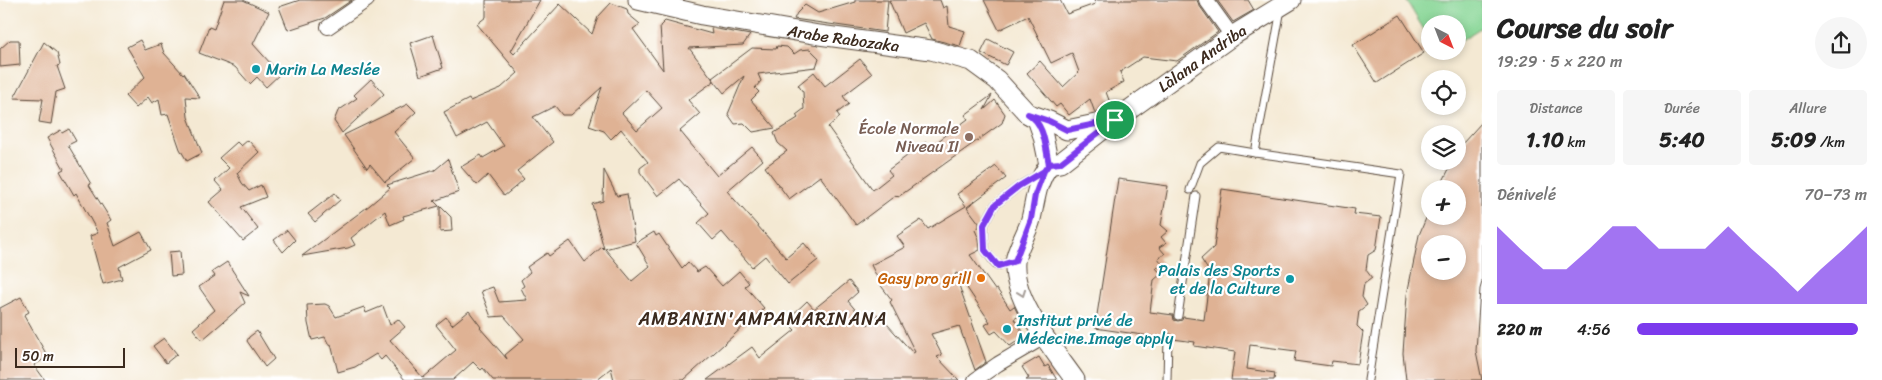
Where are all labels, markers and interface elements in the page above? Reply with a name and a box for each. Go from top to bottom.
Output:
text: Course du soir [1497,3,1672,52]
street label: Arabe Rabozaka [784,15,901,60]
north arrow [1421,15,1466,60]
map controls [1421,15,1466,280]
street label: Làlana Andriba [1151,16,1252,100]
button: share [1815,17,1867,69]
text: 19:29 · 5 × 220 m [1497,47,1622,76]
place label: Marin La Meslée [266,55,380,84]
marker: Marin La Meslée [250,63,262,75]
button: locate [1421,70,1466,115]
text: Distance [1529,96,1583,121]
text: Durée [1664,96,1700,121]
text: Allure [1789,96,1827,121]
pin [1094,99,1136,141]
icon: arrive [1101,106,1129,134]
place label: École Normale Niveau II [858,114,959,161]
text: 1.10 [1526,121,1564,159]
text: 5:40 [1659,121,1705,159]
text: 5:09 [1771,121,1816,159]
button: layers [1421,125,1466,170]
text: km [1564,130,1586,155]
text: /km [1816,130,1845,155]
marker: École Normale Niveau II [963,131,975,143]
button: + [1421,180,1466,225]
text: Dénivelé [1497,180,1556,209]
text: 70–73 m [1804,180,1867,209]
button: − [1421,235,1466,280]
place label: Palais des Sports et de la Culture [1158,256,1281,303]
place label: Gasy pro grill [878,264,971,293]
marker: Gasy pro grill [975,272,987,284]
marker: Palais des Sports et de la Culture [1284,273,1296,285]
one-way arrow [1016,289,1026,297]
district label: AMBANIN'AMPAMARINANA [637,303,888,335]
place label: Institut privé de Médecine.Image apply [1016,306,1174,353]
text: 220 m [1497,315,1542,344]
text: 4:56 [1577,315,1611,344]
marker: Institut privé de Médecine.Image apply [1001,323,1013,335]
text: 50 m [22,344,54,369]
scale bar [15,345,125,368]

